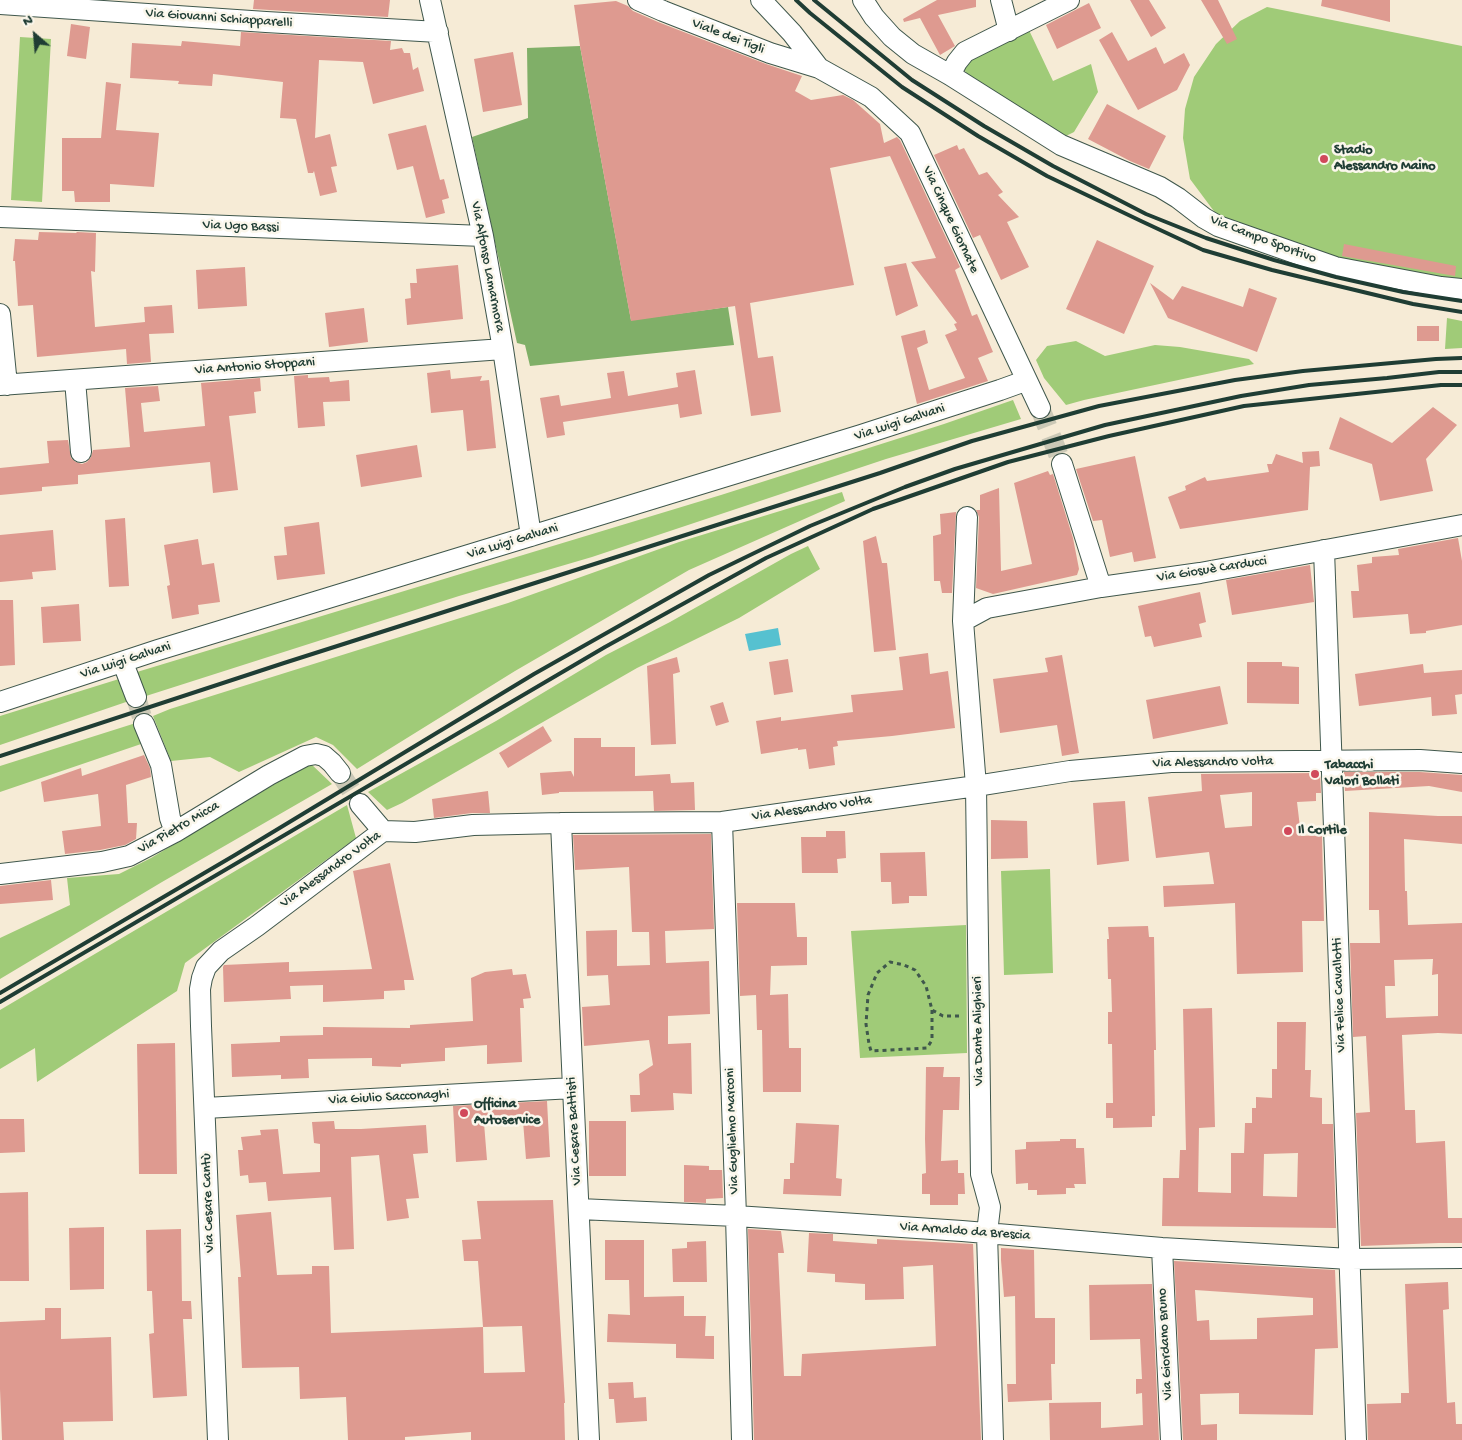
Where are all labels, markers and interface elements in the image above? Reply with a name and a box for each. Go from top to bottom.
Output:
street label: Via Giovanni Schiapparelli [145,5,293,33]
north arrow [10,10,60,60]
text: N [20,12,36,31]
street label: Viale dei Tigli [689,15,767,59]
place label: Stadio Alessandro Maino [1334,143,1435,176]
marker: Stadio Alessandro Maino [1318,153,1330,165]
street label: Via Cinque Giornate [918,164,982,276]
street label: Via Alfonso Lamarmora [466,200,508,334]
street label: Via Campo Sportivo [1207,212,1319,268]
street label: Via Ugo Bassi [202,217,280,237]
street label: Via Antonio Stoppani [194,354,316,380]
street label: Via Luigi Galvani [853,400,947,446]
street label: Via Luigi Galvani [465,520,561,564]
street label: Via Giosuè Carducci [1156,553,1268,587]
street label: Via Luigi Galvani [79,638,173,684]
street label: Via Alessandro Volta [1153,754,1273,772]
place label: Tabacchi Valori Bollati [1325,758,1399,790]
marker: Tabacchi Valori Bollati [1309,768,1321,780]
street label: Via Alessandro Volta [751,792,873,826]
street label: Via Pietro Micca [135,798,223,858]
place label: Il Cortile [1298,823,1347,839]
marker: Il Cortile [1282,825,1294,837]
street label: Via Alessandro Volta [277,828,385,912]
street label: Via Felice Cavallotti [1330,937,1350,1053]
street label: Via Dante Alighieri [970,976,988,1086]
street label: Via Guglielmo Marconi [722,1068,744,1194]
street label: Via Cesare Battisti [564,1076,586,1186]
street label: Via Giulio Sacconaghi [328,1086,450,1110]
place label: Officina Autoservice [474,1097,540,1130]
marker: Officina Autoservice [458,1107,470,1119]
street label: Via Cesare Cantù [199,1153,219,1253]
street label: Via Arnaldo da Brescia [899,1219,1031,1245]
street label: Via Giordano Bruno [1155,1288,1177,1400]

